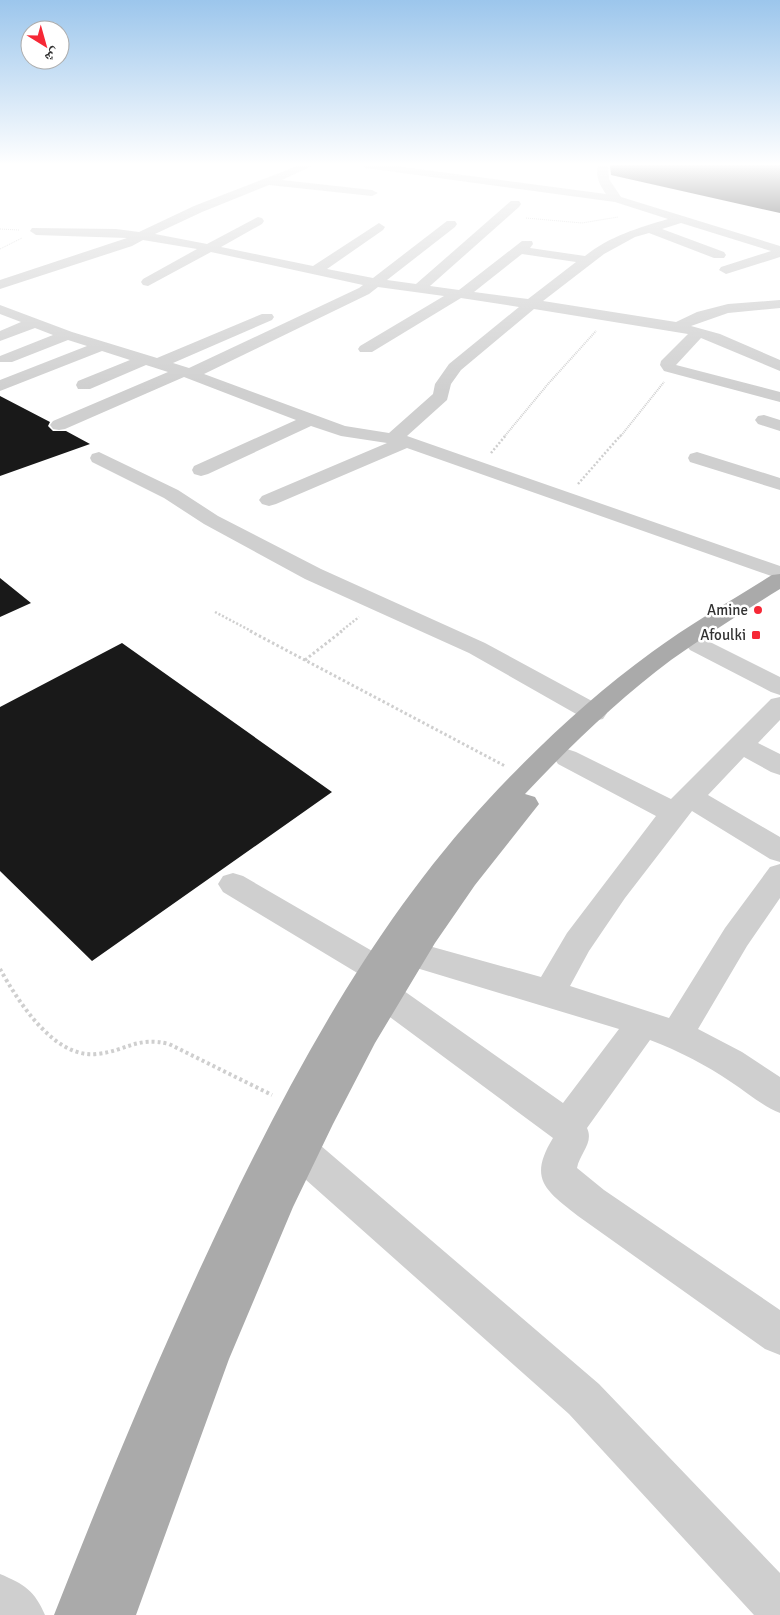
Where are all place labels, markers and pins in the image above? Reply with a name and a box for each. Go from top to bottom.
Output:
place label: Amine [707,601,748,619]
marker: Amine [752,604,764,616]
place label: Afoulki [700,626,746,644]
marker: Afoulki [750,629,762,641]

